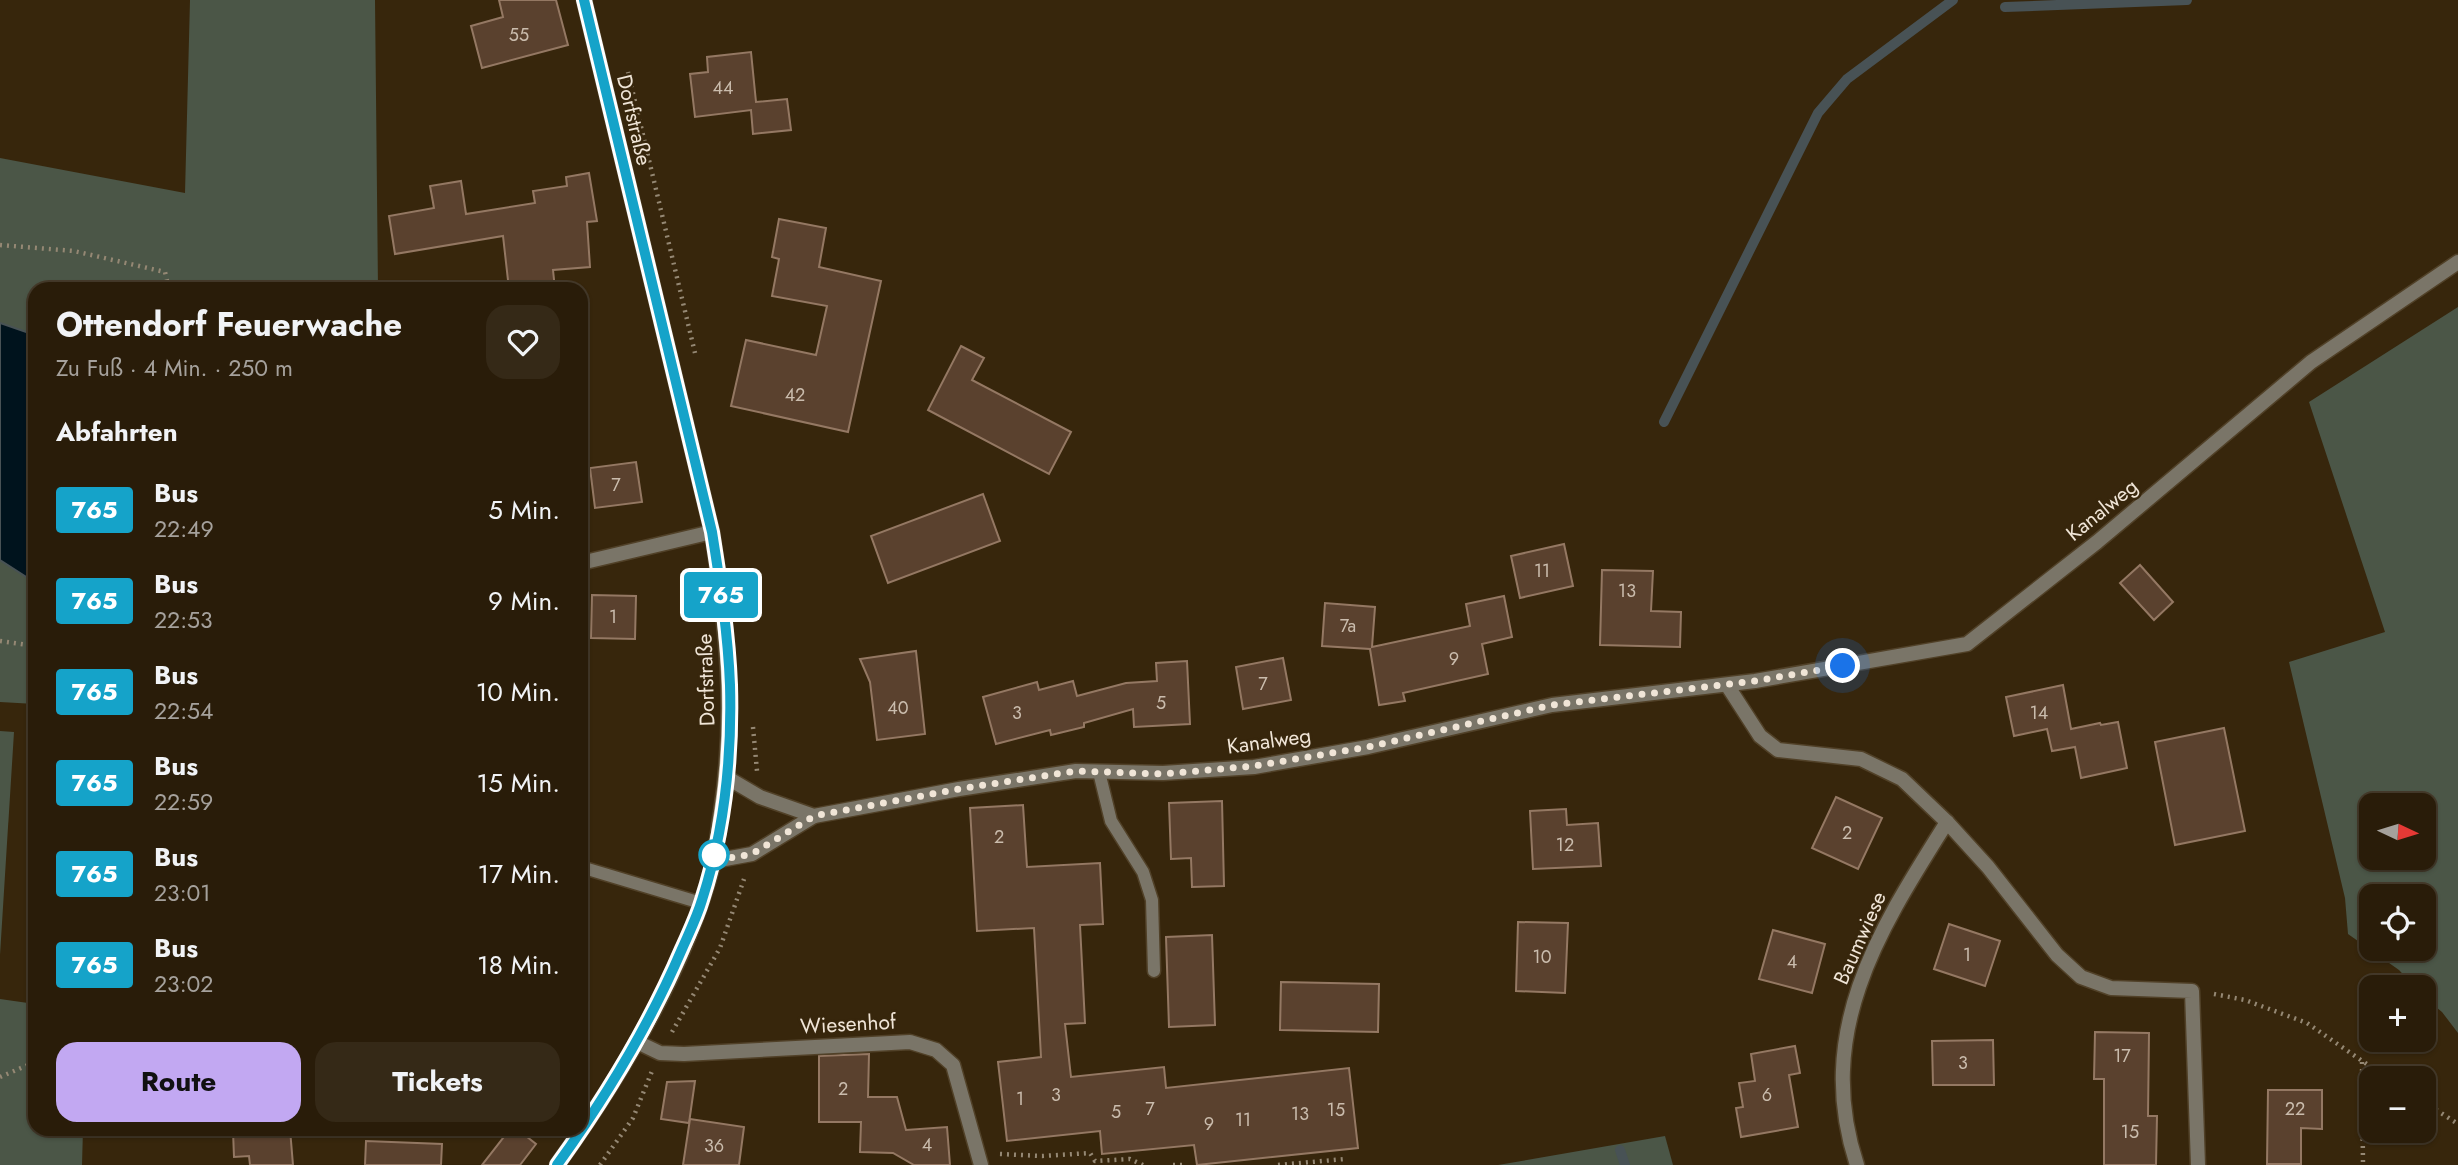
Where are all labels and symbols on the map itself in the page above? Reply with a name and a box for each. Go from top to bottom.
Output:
house number: 55 [509,22,529,48]
street label: Dorfstraße [609,72,659,169]
house number: 44 [713,75,734,101]
house number: 42 [785,382,805,408]
house number: 7 [611,472,621,498]
street label: Kanalweg [2060,472,2144,548]
house number: 11 [1534,558,1550,584]
line badge: 765 [681,572,761,618]
house number: 13 [1618,578,1636,604]
house number: 1 [609,604,617,630]
house number: 7a [1340,613,1356,639]
street label: Dorfstraße [689,633,723,727]
house number: 9 [1449,646,1459,672]
your location [1825,648,1860,683]
house number: 7 [1258,671,1268,697]
house number: 5 [1156,690,1166,716]
house number: 40 [887,695,909,721]
house number: 3 [1012,700,1022,726]
house number: 14 [2030,700,2048,726]
street label: Kanalweg [1225,720,1313,762]
north arrow [2359,793,2436,870]
house number: 2 [1842,820,1852,846]
house number: 2 [994,824,1004,850]
house number: 12 [1556,832,1574,858]
unlabelled marker [699,840,729,870]
street label: Baumwiese [1826,887,1894,989]
house number: 1 [1963,942,1971,968]
house number: 10 [1533,944,1552,970]
house number: 4 [1787,949,1797,975]
street label: Wiesenhof [799,1006,898,1041]
house number: 17 [2113,1043,2131,1069]
house number: 3 [1958,1050,1968,1076]
house number: 2 [838,1076,848,1102]
house number: 3 [1051,1082,1061,1108]
house number: 6 [1762,1082,1772,1108]
house number: 1 [1016,1086,1024,1112]
house number: 7 [1145,1096,1155,1122]
house number: 22 [2285,1096,2305,1122]
house number: 15 [1327,1097,1345,1123]
house number: 5 [1111,1099,1121,1125]
house number: 13 [1291,1101,1309,1127]
house number: 11 [1235,1107,1251,1133]
house number: 9 [1204,1111,1214,1137]
house number: 15 [2121,1119,2139,1145]
house number: 4 [922,1132,932,1158]
house number: 36 [704,1133,724,1159]

